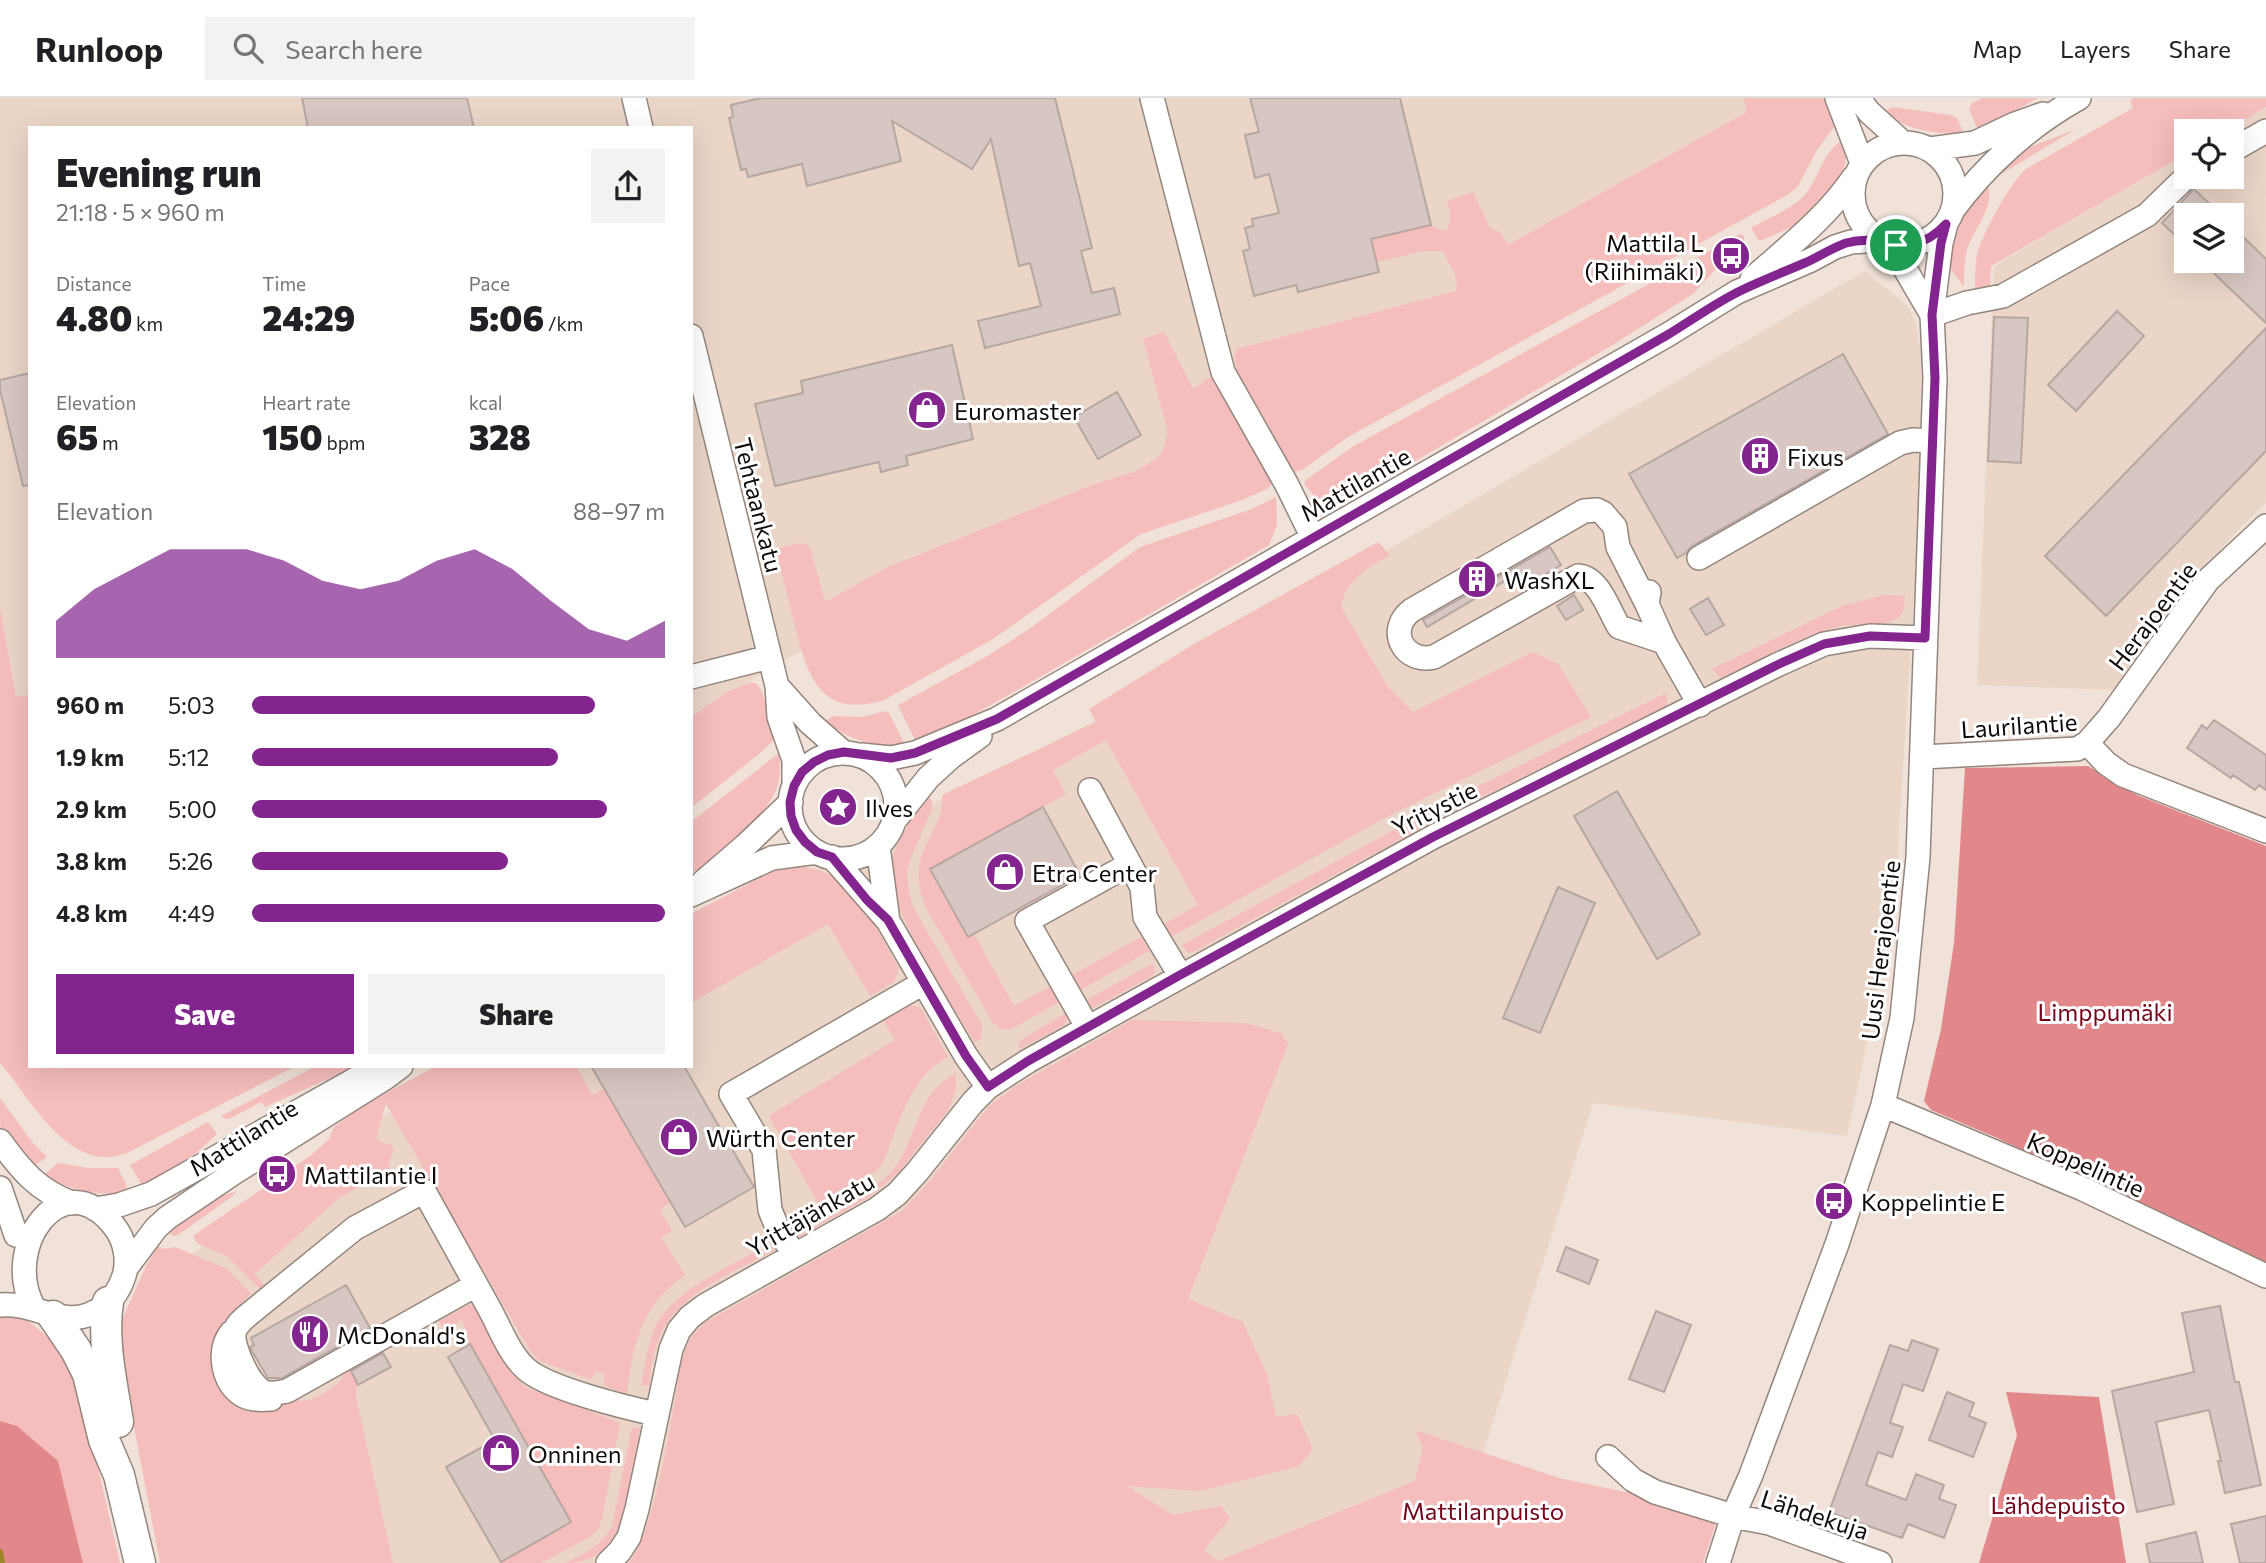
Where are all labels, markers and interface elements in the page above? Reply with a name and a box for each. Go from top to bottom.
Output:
search box [205,17,695,80]
text: Runloop [35,28,163,69]
icon: search [229,29,267,67]
text: Search here [285,33,423,64]
text: Map [1973,34,2022,63]
text: Layers [2060,34,2131,63]
text: Share [2169,34,2231,63]
map controls [2174,119,2244,273]
button: locate [2174,119,2244,189]
text: Evening run [56,148,262,195]
button: share [591,149,665,223]
text: 21:18 · 5 × 960 m [56,198,225,226]
button: layers [2174,203,2244,273]
pin [1866,215,1926,275]
icon: arrive [1877,226,1915,264]
place label: Mattila L (Riihimäki) [1585,228,1704,285]
bus stop icon: Mattila L (Riihimäki) [1710,235,1752,277]
text: Distance [56,272,132,295]
text: Time [262,272,306,295]
text: Pace [469,272,510,295]
text: 4.80 [56,295,132,338]
text: 24:29 [262,295,355,338]
text: 5:06 [469,295,544,338]
text: km [132,312,163,335]
text: /km [544,312,583,335]
shop icon: Euromaster [906,389,948,431]
text: Elevation [56,391,136,414]
text: Heart rate [262,391,351,414]
text: kcal [469,391,503,414]
place label: Euromaster [954,396,1082,425]
text: 65 [56,414,98,457]
text: 150 [262,414,323,457]
text: 328 [469,414,531,457]
text: m [98,431,119,454]
text: bpm [323,431,365,454]
street label: Tehtaankatu [728,435,790,575]
building icon: Fixus [1739,435,1781,477]
street label: Mattilantie [1295,441,1415,527]
place label: Fixus [1787,442,1844,471]
text: Elevation [56,497,153,525]
text: 88–97 m [573,497,665,525]
street label: Herajoentie [2102,556,2202,676]
building icon: WashXL [1456,558,1498,600]
place label: WashXL [1504,565,1594,594]
text: 960 m [56,691,124,719]
text: 5:03 [168,691,215,719]
street label: Laurilantie [1960,706,2078,744]
text: 1.9 km [56,743,124,771]
text: 5:12 [168,743,209,771]
street label: Yritystie [1387,774,1481,842]
place icon: Ilves [817,786,859,828]
place label: Ilves [865,793,913,822]
text: 2.9 km [56,795,127,823]
text: 5:00 [168,795,217,823]
text: 3.8 km [56,847,127,875]
text: 5:26 [168,847,213,875]
shop icon: Etra Center [984,851,1026,893]
place label: Etra Center [1032,858,1158,887]
street label: Uusi Herajoentie [1855,859,1905,1041]
text: 4.8 km [56,899,128,927]
text: 4:49 [168,899,215,927]
button: Save [56,974,354,1054]
button: Share [368,974,665,1054]
park label: Limppumäki [2037,997,2173,1026]
street label: Mattilantie [183,1092,303,1182]
shop icon: Würth Center [658,1116,700,1158]
place label: Würth Center [706,1123,856,1152]
street label: Koppelintie [2023,1125,2149,1203]
bus stop icon: Mattilantie I [256,1153,298,1195]
place label: Mattilantie I [304,1160,438,1189]
street label: Yrittäjänkatu [741,1166,879,1262]
bus stop icon: Koppelintie E [1813,1180,1855,1222]
place label: Koppelintie E [1861,1187,2005,1216]
restaurant icon: McDonald's [289,1313,331,1355]
place label: McDonald's [337,1320,466,1349]
shop icon: Onninen [480,1432,522,1474]
place label: Onninen [528,1439,621,1468]
street label: Lähdekuja [1757,1483,1873,1545]
park label: Lähdepuisto [1990,1490,2126,1519]
park label: Mattilanpuisto [1402,1496,1564,1525]

